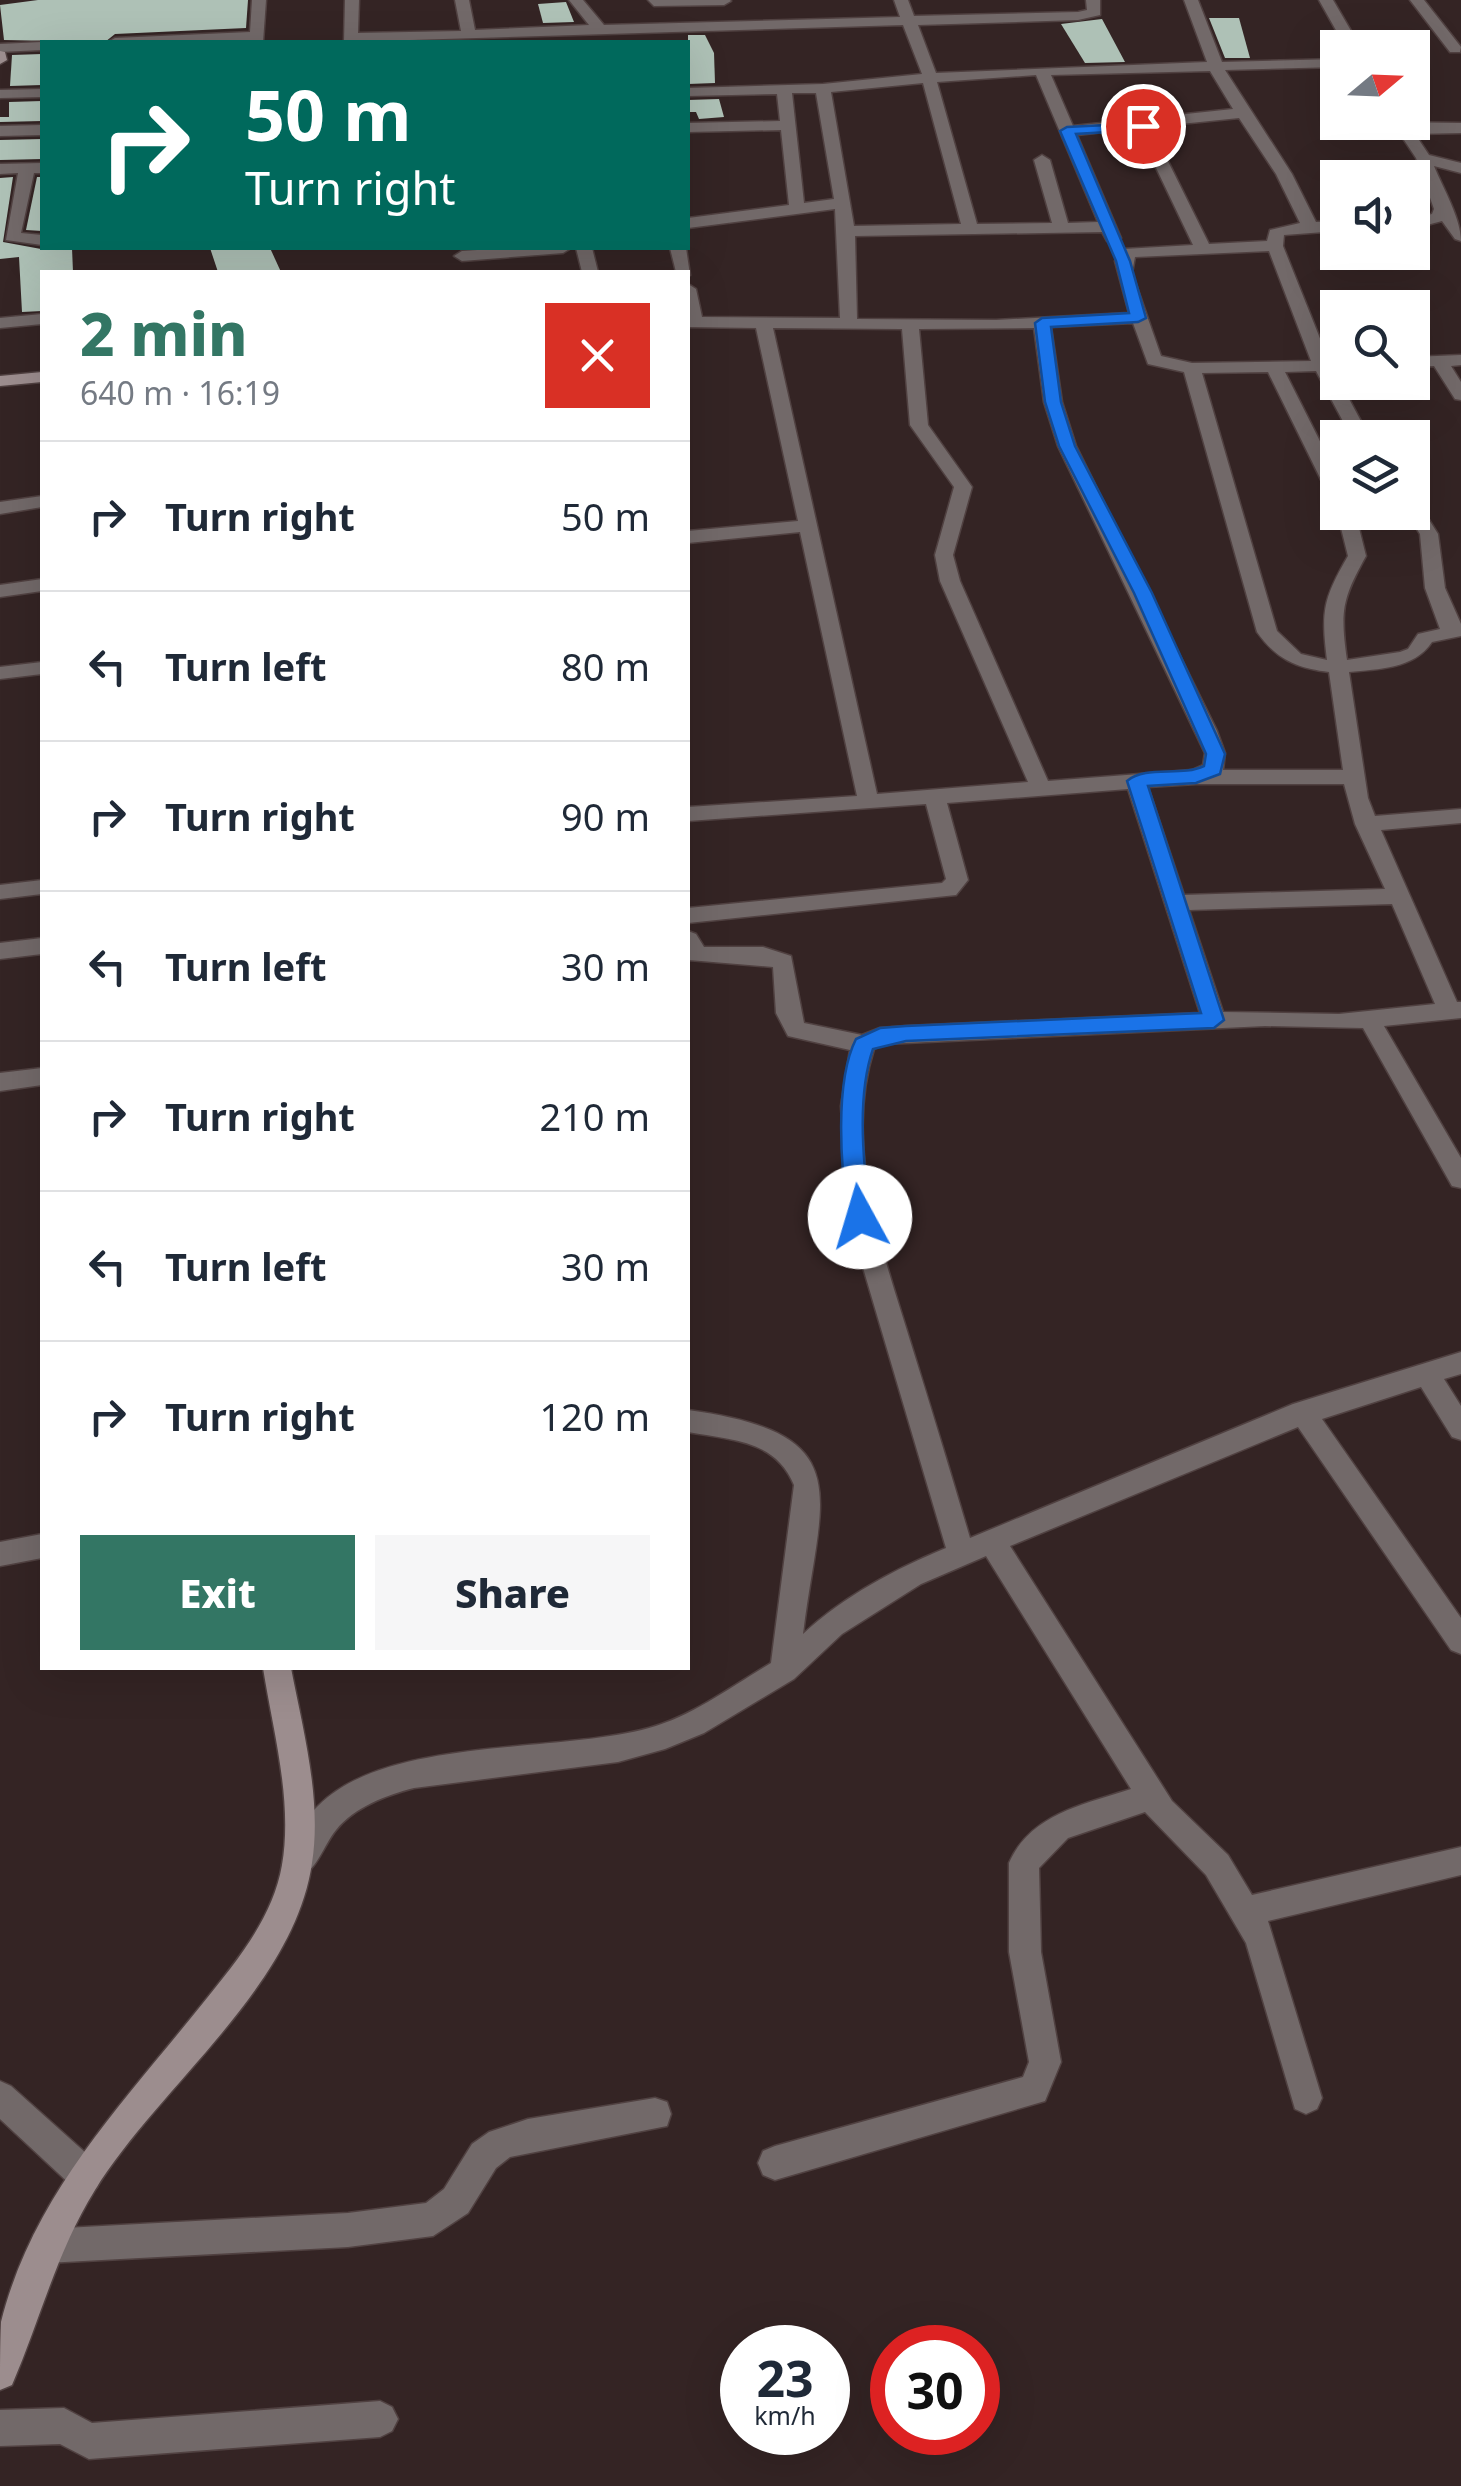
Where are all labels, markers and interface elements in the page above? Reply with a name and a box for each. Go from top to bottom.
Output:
north arrow [1320,30,1430,140]
map controls [1320,30,1430,530]
text: 50 m [245,66,412,162]
icon: right [80,80,210,210]
pin [1101,84,1186,169]
icon: arrive [1116,99,1171,154]
text: Turn right [245,157,456,218]
button: sound [1320,160,1430,270]
button: search [1320,290,1430,400]
text: 2 min [80,292,248,374]
button: close [545,303,650,408]
text: 640 m · 16:19 [80,371,280,414]
button: layers [1320,420,1430,530]
icon: right [80,489,135,544]
text: Turn right [165,490,355,542]
text: 50 m [561,490,650,542]
icon: left [80,639,135,694]
text: Turn left [165,640,327,692]
text: 80 m [561,640,650,692]
icon: right [80,789,135,844]
text: Turn right [165,790,355,842]
text: 90 m [561,790,650,842]
icon: left [80,939,135,994]
text: Turn left [165,940,327,992]
text: 30 m [561,940,650,992]
icon: right [80,1089,135,1144]
text: Turn right [165,1090,355,1142]
text: 210 m [539,1090,650,1142]
position arrow [808,1165,912,1269]
icon: left [80,1239,135,1294]
text: Turn left [165,1240,327,1292]
text: 30 m [561,1240,650,1292]
icon: right [80,1389,135,1444]
text: Turn right [165,1390,355,1442]
text: 120 m [539,1390,650,1442]
button: Exit [80,1535,355,1650]
button: Share [375,1535,650,1650]
speed limit sign: 30 [870,2325,1000,2455]
text: 23 [756,2344,814,2412]
text: km/h [754,2398,816,2432]

